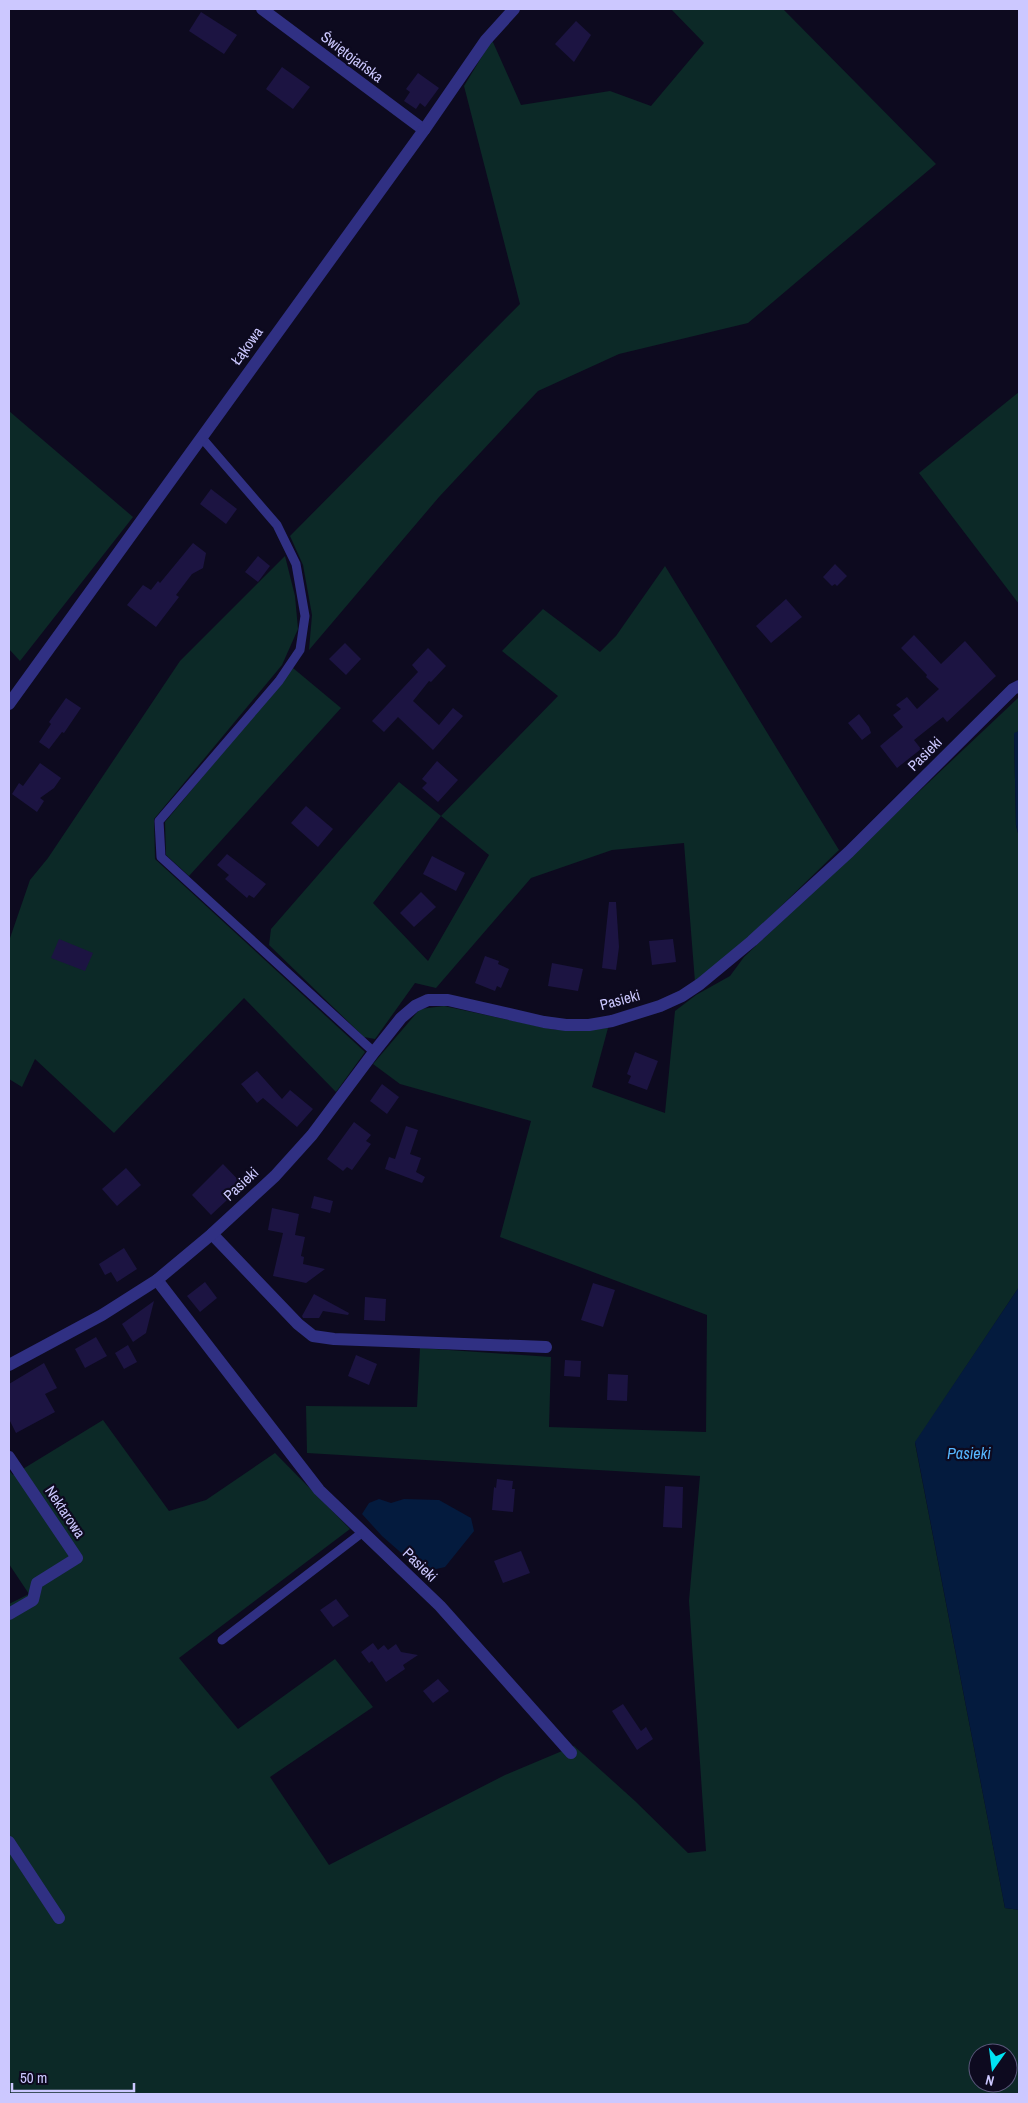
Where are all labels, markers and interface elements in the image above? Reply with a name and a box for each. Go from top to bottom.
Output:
street label: Świętojańska [317,26,388,87]
street label: Łąkowa [226,322,268,369]
street label: Pasieki [903,732,947,776]
street label: Pasieki [597,984,642,1015]
street label: Pasieki [218,1162,263,1205]
water label: Pasieki [947,1442,991,1464]
street label: Nektarowa [40,1481,91,1542]
street label: Pasieki [398,1543,442,1586]
north arrow [968,2043,1018,2093]
scale bar [12,2060,135,2092]
text: 50 m [20,2067,47,2088]
text: N [984,2071,996,2090]

